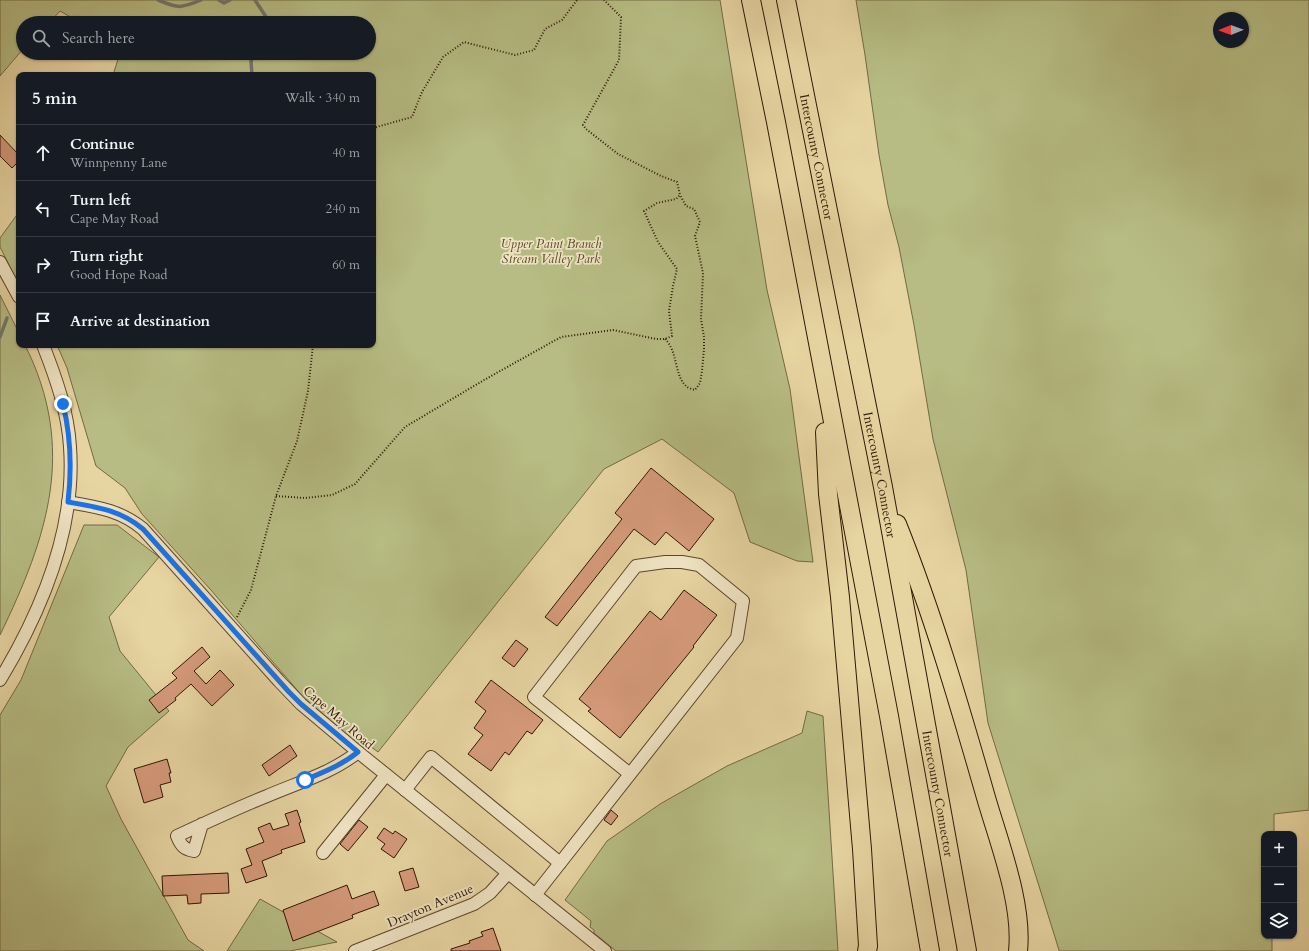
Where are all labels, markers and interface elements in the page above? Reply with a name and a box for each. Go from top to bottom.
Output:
north arrow [1213,12,1249,48]
search box [16,16,376,60]
icon: search [30,27,52,49]
text: Search here [62,28,135,48]
text: 5 min [32,87,77,110]
text: Walk · 340 m [285,89,360,107]
street label: Intercounty Connector [795,93,838,222]
text: Continue [70,134,135,154]
icon: ahead [32,142,54,164]
text: 40 m [332,144,360,162]
text: Winnpenny Lane [70,154,168,172]
text: Turn left [70,190,131,210]
icon: left [32,198,54,220]
text: 240 m [326,200,360,218]
text: Cape May Road [70,210,159,228]
park label: Upper Paint Branch Stream Valley Park [501,235,602,268]
text: Turn right [70,246,143,266]
icon: right [32,254,54,276]
text: 60 m [332,256,360,274]
text: Good Hope Road [70,266,168,284]
icon: arrive [32,310,54,332]
text: Arrive at destination [70,311,210,331]
route end [54,395,72,413]
street label: Intercounty Connector [858,410,900,540]
street label: Cape May Road [299,682,378,754]
street label: Intercounty Connector [917,729,958,858]
route start [296,771,314,789]
map controls [1261,831,1297,939]
button: + [1261,831,1297,867]
button: − [1261,867,1297,903]
street label: Drayton Avenue [385,880,476,932]
button: layers [1261,903,1297,939]

